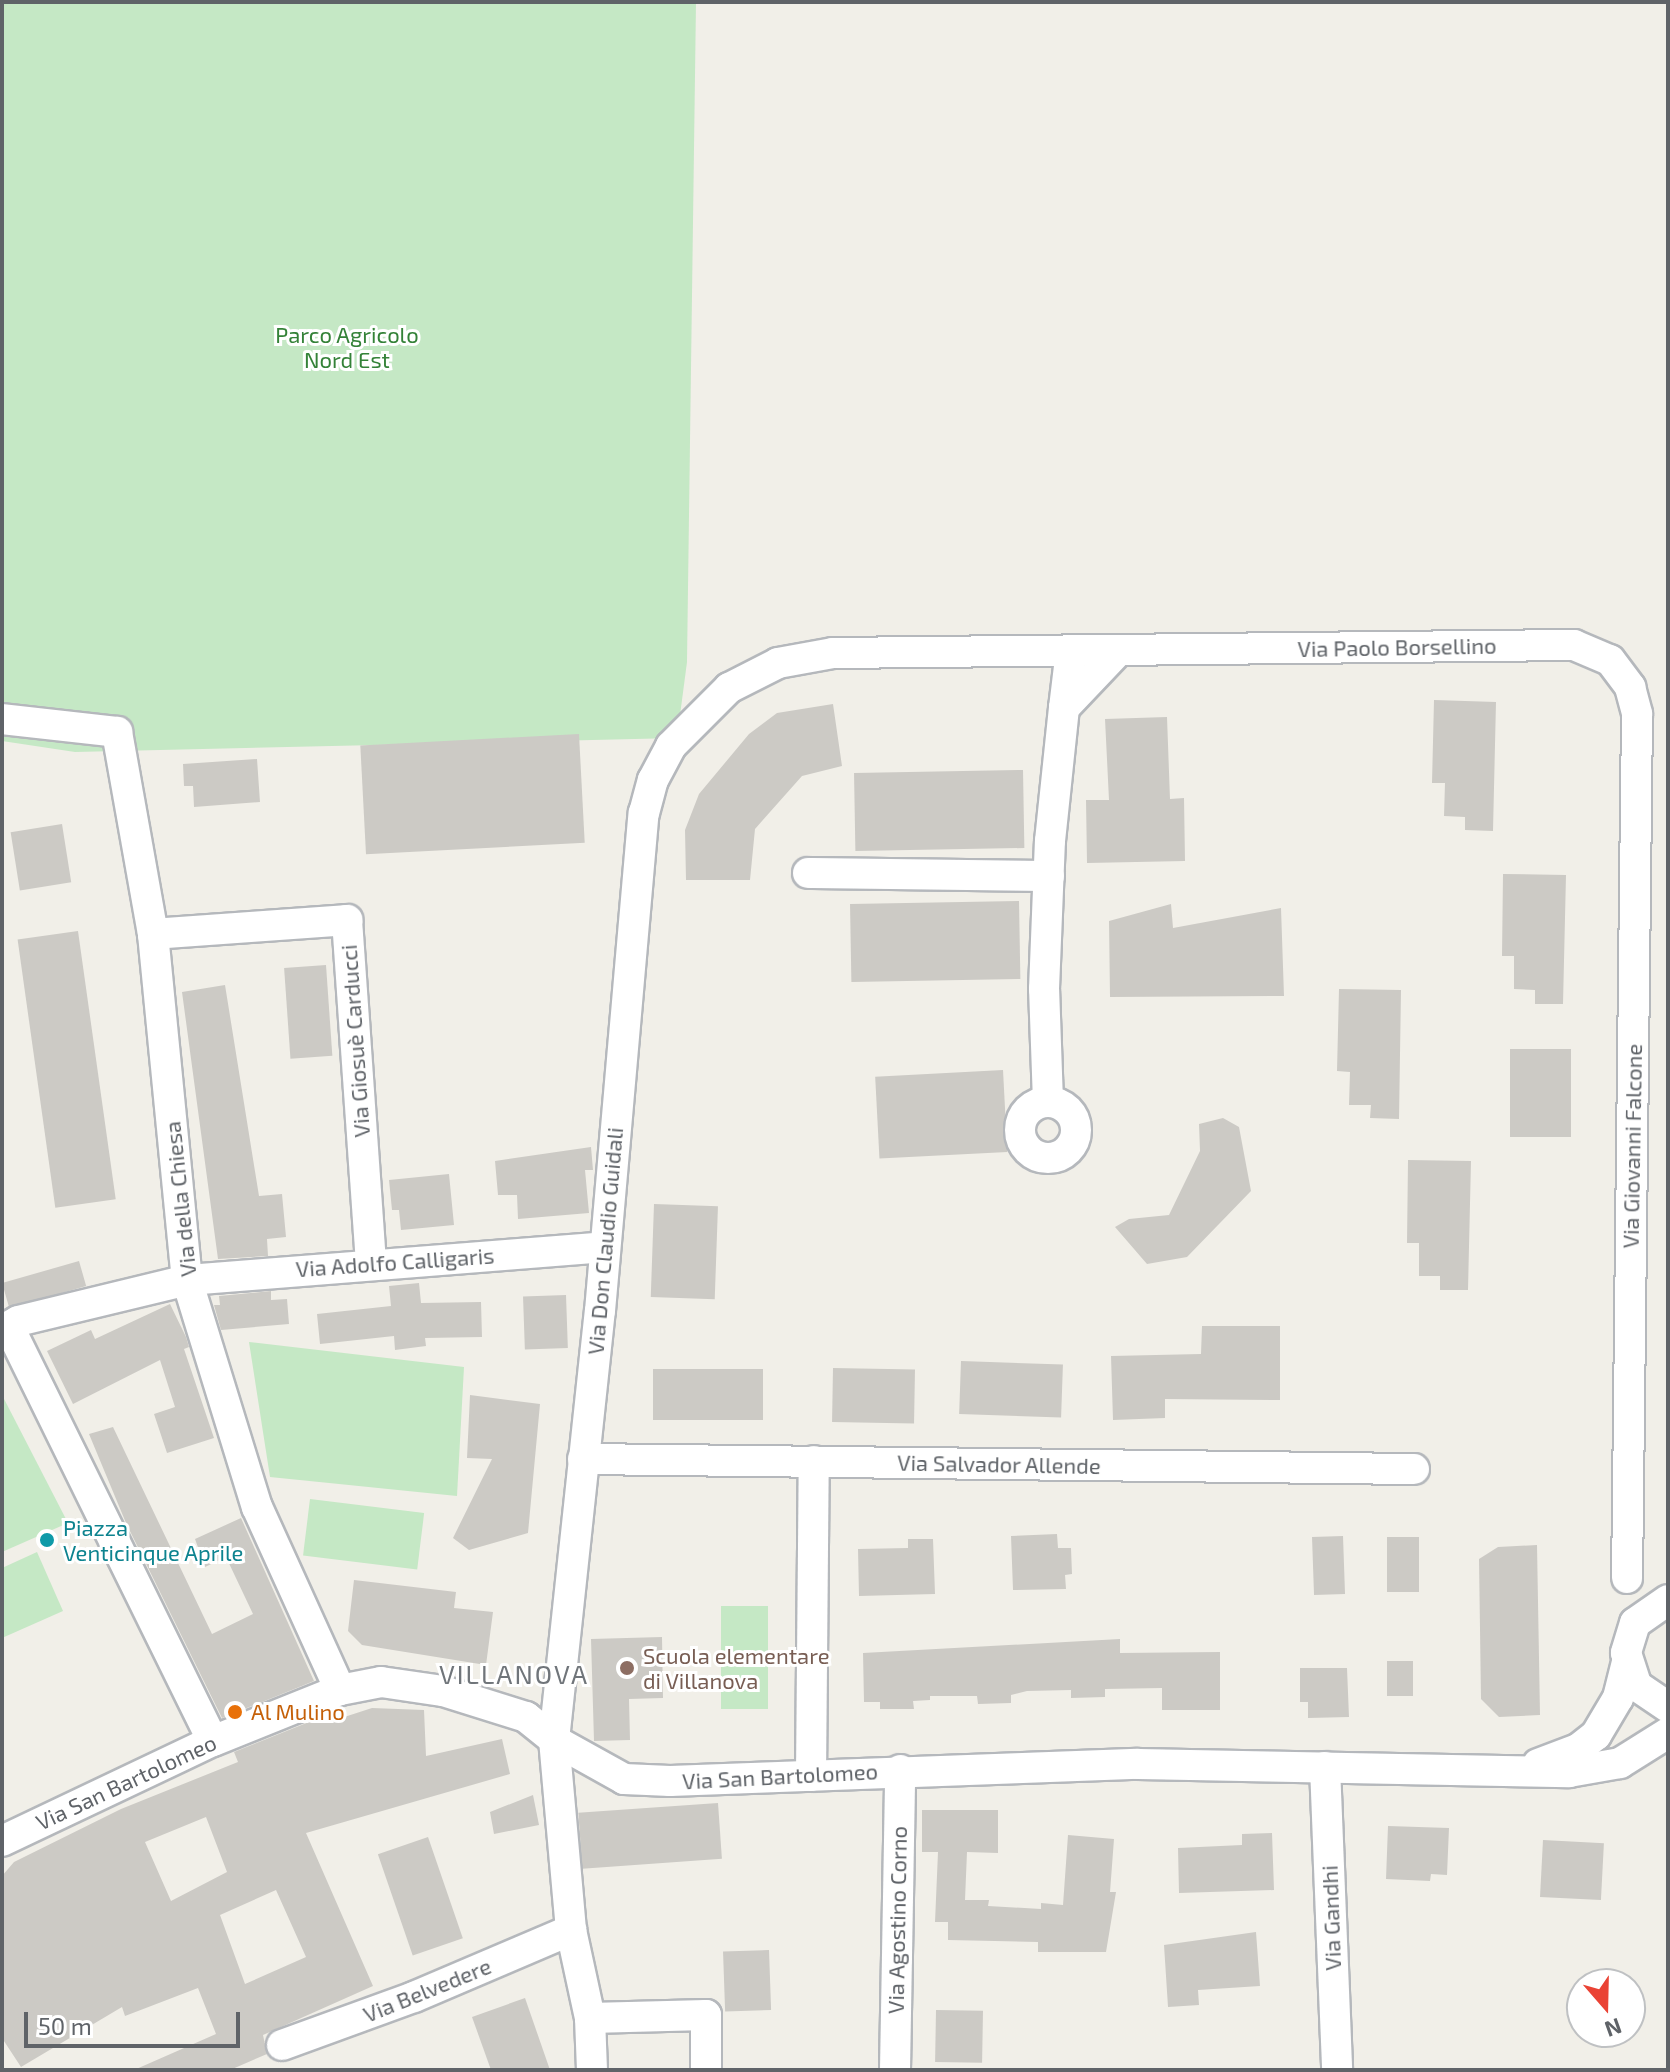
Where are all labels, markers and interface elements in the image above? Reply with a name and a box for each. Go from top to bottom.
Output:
park label: Parco Agricolo Nord Est [275,321,419,372]
street label: Via Paolo Borsellino [1297,632,1497,662]
street label: Via Giosuè Carducci [335,944,375,1138]
street label: Via Giovanni Falcone [1617,1043,1647,1249]
street label: Via della Chiesa [159,1120,201,1278]
street label: Via Don Claudio Guidali [582,1126,628,1356]
street label: Via Adolfo Calligaris [295,1242,495,1282]
street label: Via Salvador Allende [897,1449,1101,1479]
place label: Piazza Venticinque Aprile [63,1514,244,1566]
marker: Piazza Venticinque Aprile [38,1531,56,1549]
place label: Scuola elementare di Villanova [643,1642,829,1694]
district label: VILLANOVA [439,1658,589,1690]
marker: Scuola elementare di Villanova [618,1659,636,1677]
place label: Al Mulino [251,1699,345,1725]
marker: Al Mulino [226,1703,244,1721]
street label: Via San Bartolomeo [32,1729,220,1835]
street label: Via San Bartolomeo [681,1758,879,1794]
street label: Via Agostino Corno [882,1826,912,2014]
street label: Via Gandhi [1316,1865,1346,1971]
street label: Via Belvedere [359,1952,495,2028]
north arrow [1566,1968,1646,2048]
scale bar [28,1996,244,2046]
text: 50 m [38,2011,92,2040]
text: N [1602,2014,1625,2044]

